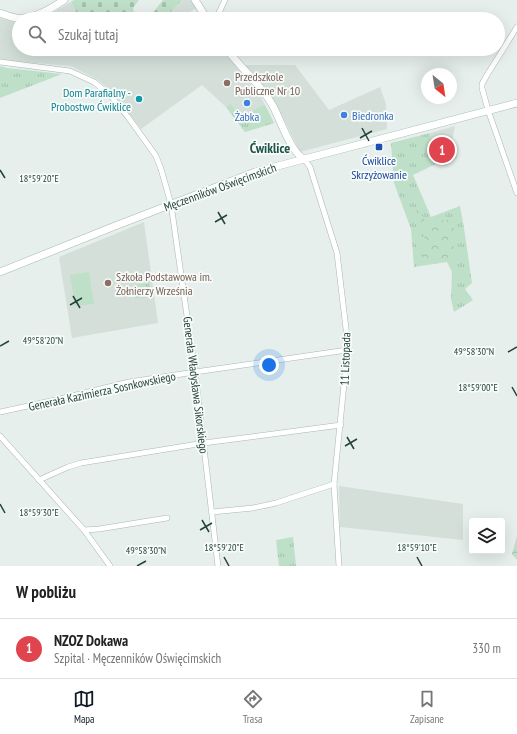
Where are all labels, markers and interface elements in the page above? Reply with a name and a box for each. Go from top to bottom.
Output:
search box [12,12,505,56]
icon: search [26,23,48,45]
text: Szukaj tutaj [58,25,119,44]
north arrow [421,68,457,104]
place label: Przedszkole Publiczne Nr 10 [235,69,300,98]
marker: Przedszkole Publiczne Nr 10 [222,78,232,88]
place label: Dom Parafialny - Probostwo Ćwiklice [51,85,131,114]
marker: Dom Parafialny - Probostwo Ćwiklice [134,94,144,104]
marker: Żabka [242,98,252,108]
place label: Biedronka [352,108,394,123]
place label: Żabka [235,109,259,124]
marker: Biedronka [339,110,349,120]
pin: 1 [429,135,455,165]
district label: Ćwiklice [250,139,290,157]
marker: Ćwiklice Skrzyżowanie [374,142,384,152]
place label: Ćwiklice Skrzyżowanie [351,153,407,182]
street label: Męczenników Oświęcimskich [162,160,278,214]
text: 18°59'20"E [19,172,59,185]
place label: Szkoła Podstawowa im. Żołnierzy Września [116,269,212,298]
marker: Szkoła Podstawowa im. Żołnierzy Września [103,278,113,288]
street label: Generała Władysława Sikorskiego [180,316,212,454]
street label: 11 Listopada [337,332,353,386]
text: 49°58'20"N [23,334,63,347]
text: 49°58'30"N [454,345,494,358]
your location [259,355,279,375]
street label: Generała Kazimierza Sosnkowskiego [27,368,177,414]
text: 18°59'00"E [458,381,498,394]
text: 18°59'30"E [19,506,59,519]
map controls [469,518,505,554]
button: layers [469,518,505,554]
text: 18°59'20"E [204,541,244,554]
text: 18°59'10"E [397,541,437,554]
text: 49°58'30"N [126,544,166,557]
text: W pobliżu [16,581,76,603]
text: NZOZ Dokawa [54,631,128,650]
text: 1 [26,640,32,657]
text: 330 m [472,640,501,657]
text: Szpital · Męczenników Oświęcimskich [54,650,221,667]
tab: Mapa [73,688,95,726]
tab: Trasa [242,688,264,726]
tab: Zapisane [410,688,444,726]

